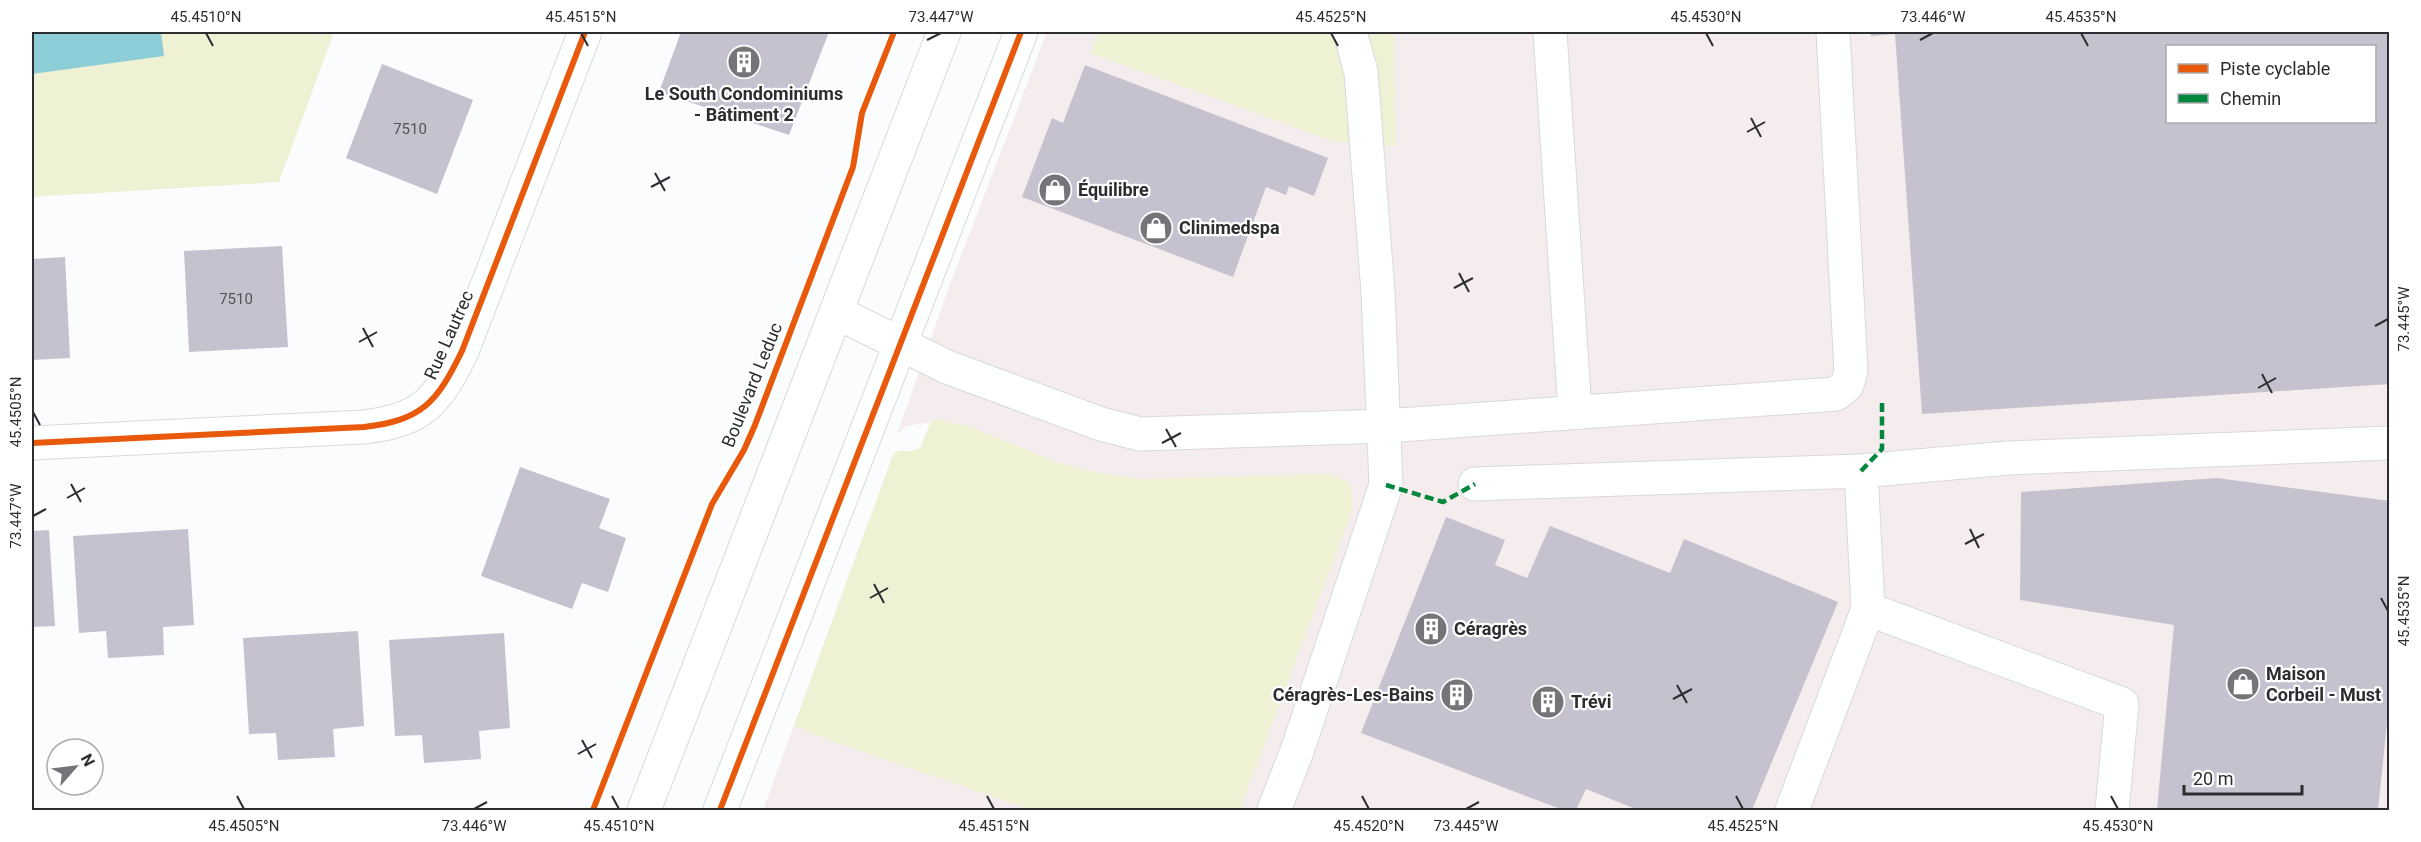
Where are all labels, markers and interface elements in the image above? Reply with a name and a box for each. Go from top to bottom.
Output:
text: 45.4510°N [171,8,241,26]
text: 45.4515°N [546,8,616,26]
text: 73.447°W [908,8,974,26]
text: 45.4525°N [1296,8,1366,26]
text: 45.4530°N [1671,8,1741,26]
text: 73.446°W [1900,8,1966,26]
text: 45.4535°N [2046,8,2116,26]
building icon: Le South Condominiums - Bâtiment 2 [726,44,762,80]
legend [2166,45,2376,123]
text: Piste cyclable [2220,58,2330,79]
place label: Le South Condominiums - Bâtiment 2 [645,83,843,125]
text: Chemin [2220,88,2281,109]
house number: 7510 [393,120,427,138]
shop icon: Équilibre [1037,172,1073,208]
place label: Équilibre [1078,179,1149,200]
shop icon: Clinimedspa [1138,210,1174,246]
place label: Clinimedspa [1179,217,1280,238]
text: 73.445°W [2395,286,2413,352]
street label: Rue Lautrec [420,287,478,383]
house number: 7510 [219,290,253,308]
street label: Boulevard Leduc [717,319,786,450]
text: 45.4505°N [7,377,25,447]
text: 73.447°W [7,483,25,549]
text: 45.4535°N [2395,576,2413,646]
building icon: Céragrès [1413,611,1449,647]
place label: Céragrès [1454,618,1527,639]
place label: Maison Corbeil - Must [2266,663,2381,705]
shop icon: Maison Corbeil - Must [2225,666,2261,702]
building icon: Céragrès-Les-Bains [1439,677,1475,713]
place label: Céragrès-Les-Bains [1273,684,1434,705]
building icon: Trévi [1530,684,1566,720]
place label: Trévi [1571,691,1611,712]
north arrow [45,737,105,797]
text: N [77,751,99,770]
scale bar [2184,758,2302,796]
text: 20 m [2193,768,2233,789]
text: 45.4505°N [209,817,279,835]
text: 73.446°W [441,817,507,835]
text: 45.4510°N [584,817,654,835]
text: 45.4515°N [959,817,1029,835]
text: 45.4520°N [1334,817,1404,835]
text: 73.445°W [1433,817,1499,835]
text: 45.4525°N [1708,817,1778,835]
text: 45.4530°N [2083,817,2153,835]

